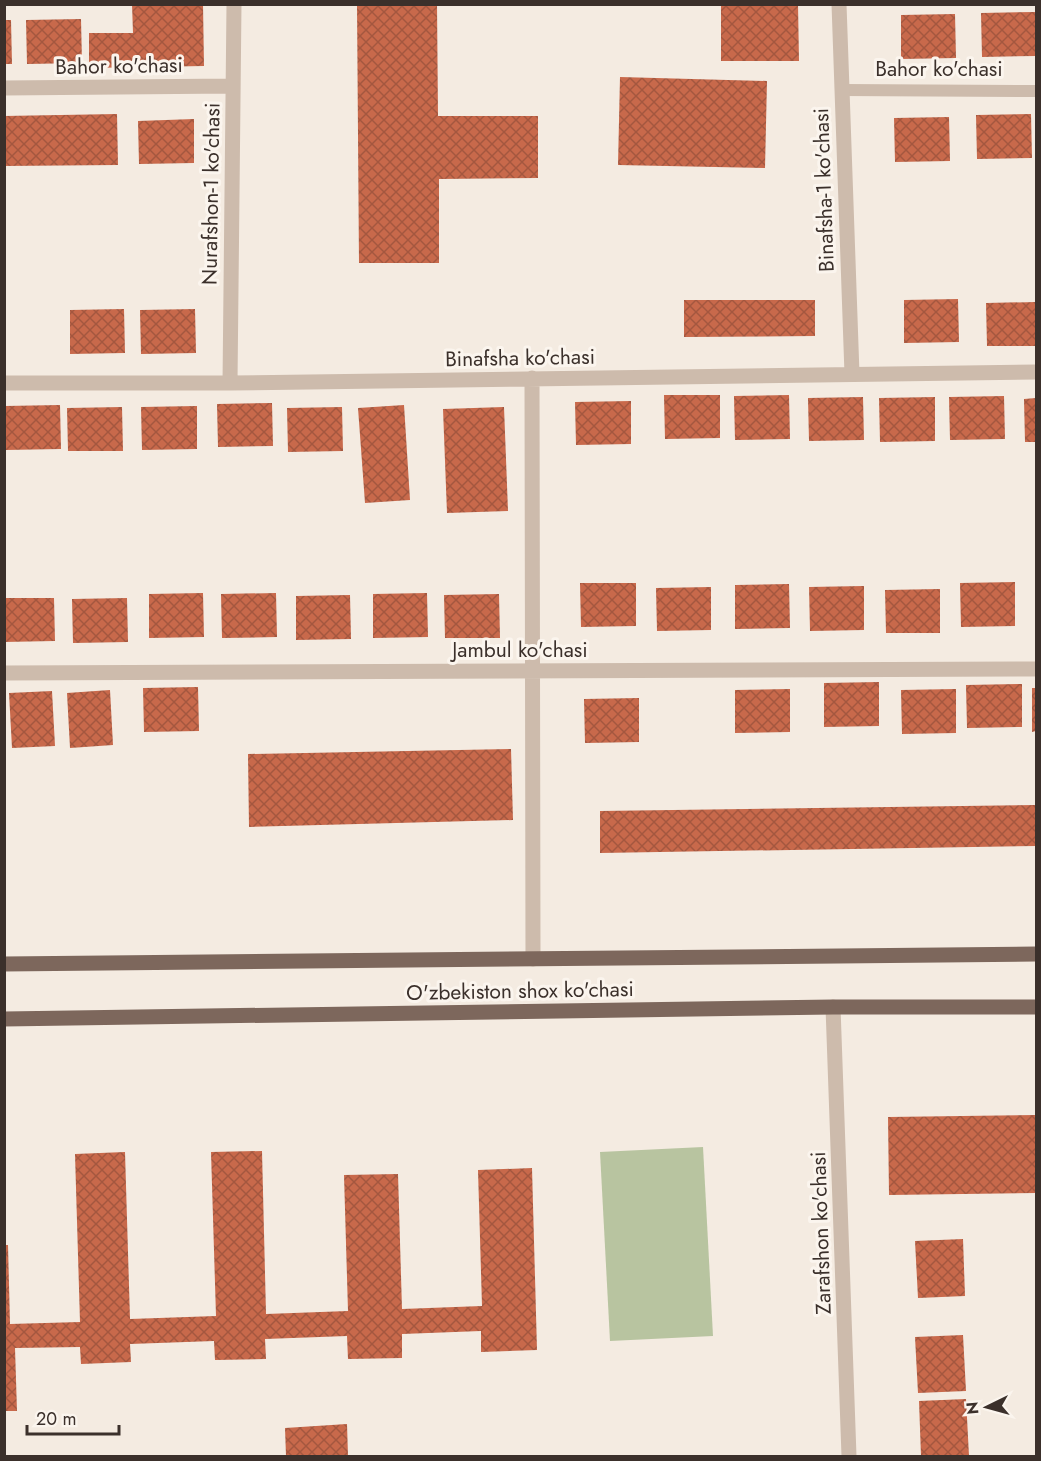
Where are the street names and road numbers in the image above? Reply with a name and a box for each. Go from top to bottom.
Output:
street label: Bahor ko'chasi [55,50,183,82]
street label: Bahor ko'chasi [875,54,1003,84]
street label: Nurafshon-1 ko'chasi [194,102,228,286]
street label: Binafsha-1 ko'chasi [806,108,842,272]
street label: Binafsha ko'chasi [445,342,595,374]
street label: Jambul ko'chasi [449,635,588,665]
street label: O'zbekiston shox ko'chasi [406,974,634,1008]
street label: Zarafshon ko'chasi [803,1151,839,1315]

